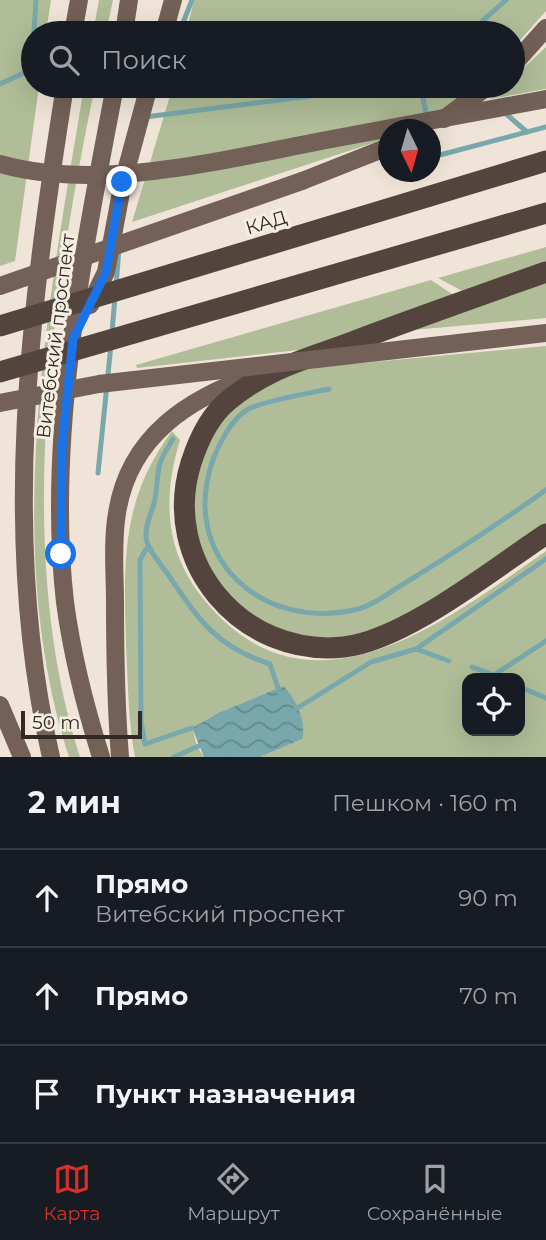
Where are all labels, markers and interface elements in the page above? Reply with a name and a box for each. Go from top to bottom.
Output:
search box [21,21,525,98]
icon: search [45,41,83,79]
text: Поиск [101,44,187,76]
north arrow [378,119,441,182]
route end [106,166,137,197]
street label: КАД [243,205,290,240]
street label: Витебский проспект [32,232,79,440]
route start [45,538,76,569]
map controls [462,673,525,736]
button: locate [462,673,525,736]
scale bar [21,708,142,740]
text: 50 m [32,711,80,734]
text: 2 мин [28,784,121,821]
text: Пешком · 160 m [332,789,518,817]
text: Прямо [95,868,188,900]
icon: ahead [28,879,66,917]
text: 90 m [458,884,518,912]
text: Витебский проспект [95,900,344,928]
icon: ahead [28,977,66,1015]
text: Прямо [95,980,188,1012]
text: 70 m [459,982,518,1010]
icon: arrive [28,1075,66,1113]
text: Пункт назначения [95,1078,356,1110]
tab: Карта [43,1160,100,1225]
tab: Маршрут [187,1160,280,1225]
tab: Сохранённые [367,1160,503,1225]

